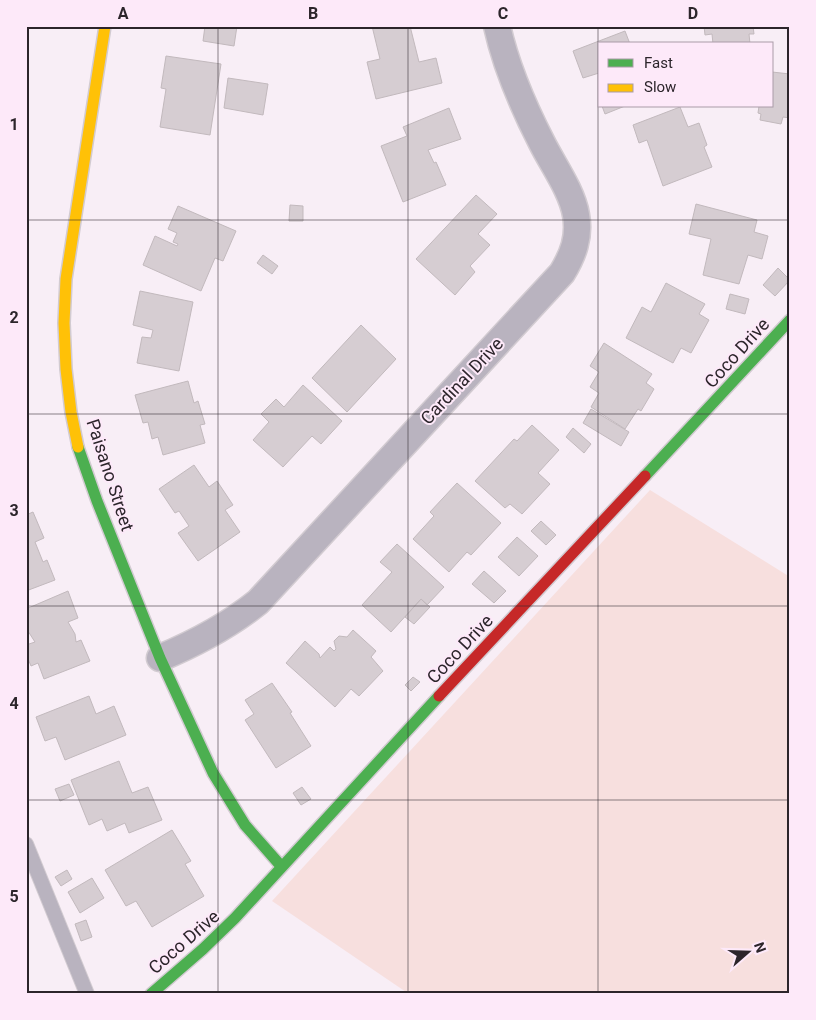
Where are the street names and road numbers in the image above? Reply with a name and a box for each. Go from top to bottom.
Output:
street label: Coco Drive [700,313,773,392]
street label: Cardinal Drive [416,333,507,428]
street label: Paisano Street [82,416,139,534]
street label: Coco Drive [422,610,497,687]
street label: Coco Drive [144,905,223,978]

